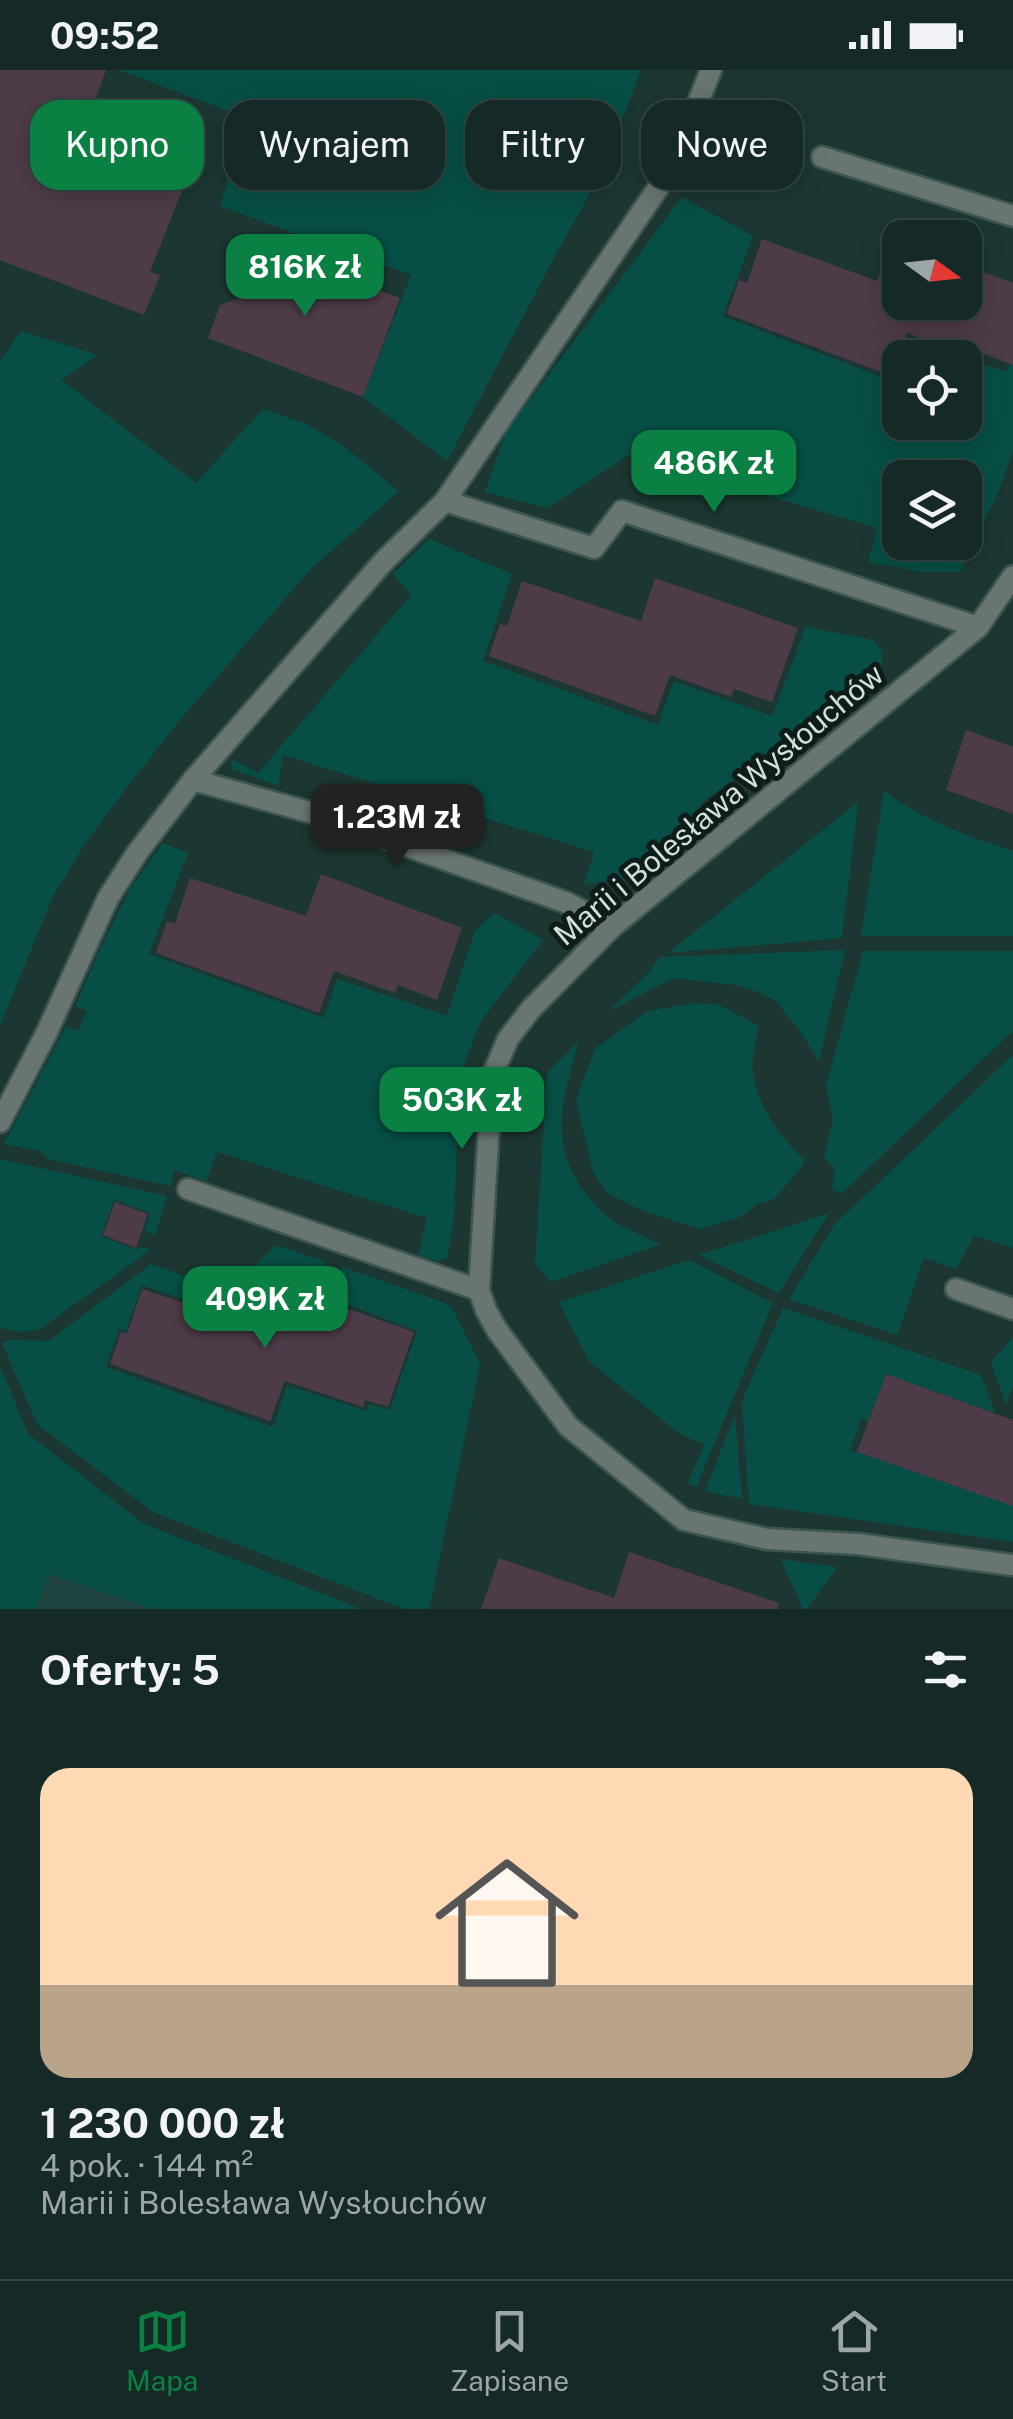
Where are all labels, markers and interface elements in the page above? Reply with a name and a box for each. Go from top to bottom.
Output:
text: 09:52 [50,13,159,58]
chip: Kupno [30,100,204,190]
chip: Wynajem [224,100,445,190]
chip: Filtry [465,100,621,190]
chip: Nowe [641,100,803,190]
north arrow [882,220,982,320]
map controls [882,220,982,560]
pin: 816K zł [213,234,397,319]
text: 816K zł [248,248,362,285]
button: locate [882,340,982,440]
pin: 486K zł [622,430,806,515]
text: 486K zł [653,444,775,481]
button: layers [882,460,982,560]
street label: Marii i Bolesława Wysłouchów [546,656,890,953]
pin: 1.23M zł [294,784,500,869]
text: 1.23M zł [333,798,461,835]
pin: 503K zł [370,1067,554,1152]
text: 503K zł [401,1081,523,1118]
pin: 409K zł [173,1266,357,1351]
text: 409K zł [205,1280,325,1317]
icon: filters [918,1642,973,1697]
text: Oferty: 5 [40,1645,220,1694]
icon: home [417,1833,597,2013]
text: 1 230 000 zł [40,2098,285,2147]
text: 4 pok. · 144 m² [40,2147,253,2184]
text: Marii i Bolesława Wysłouchów [40,2184,487,2221]
tab: Mapa [126,2304,198,2397]
tab: Zapisane [450,2304,569,2397]
tab: Start [821,2304,887,2397]

